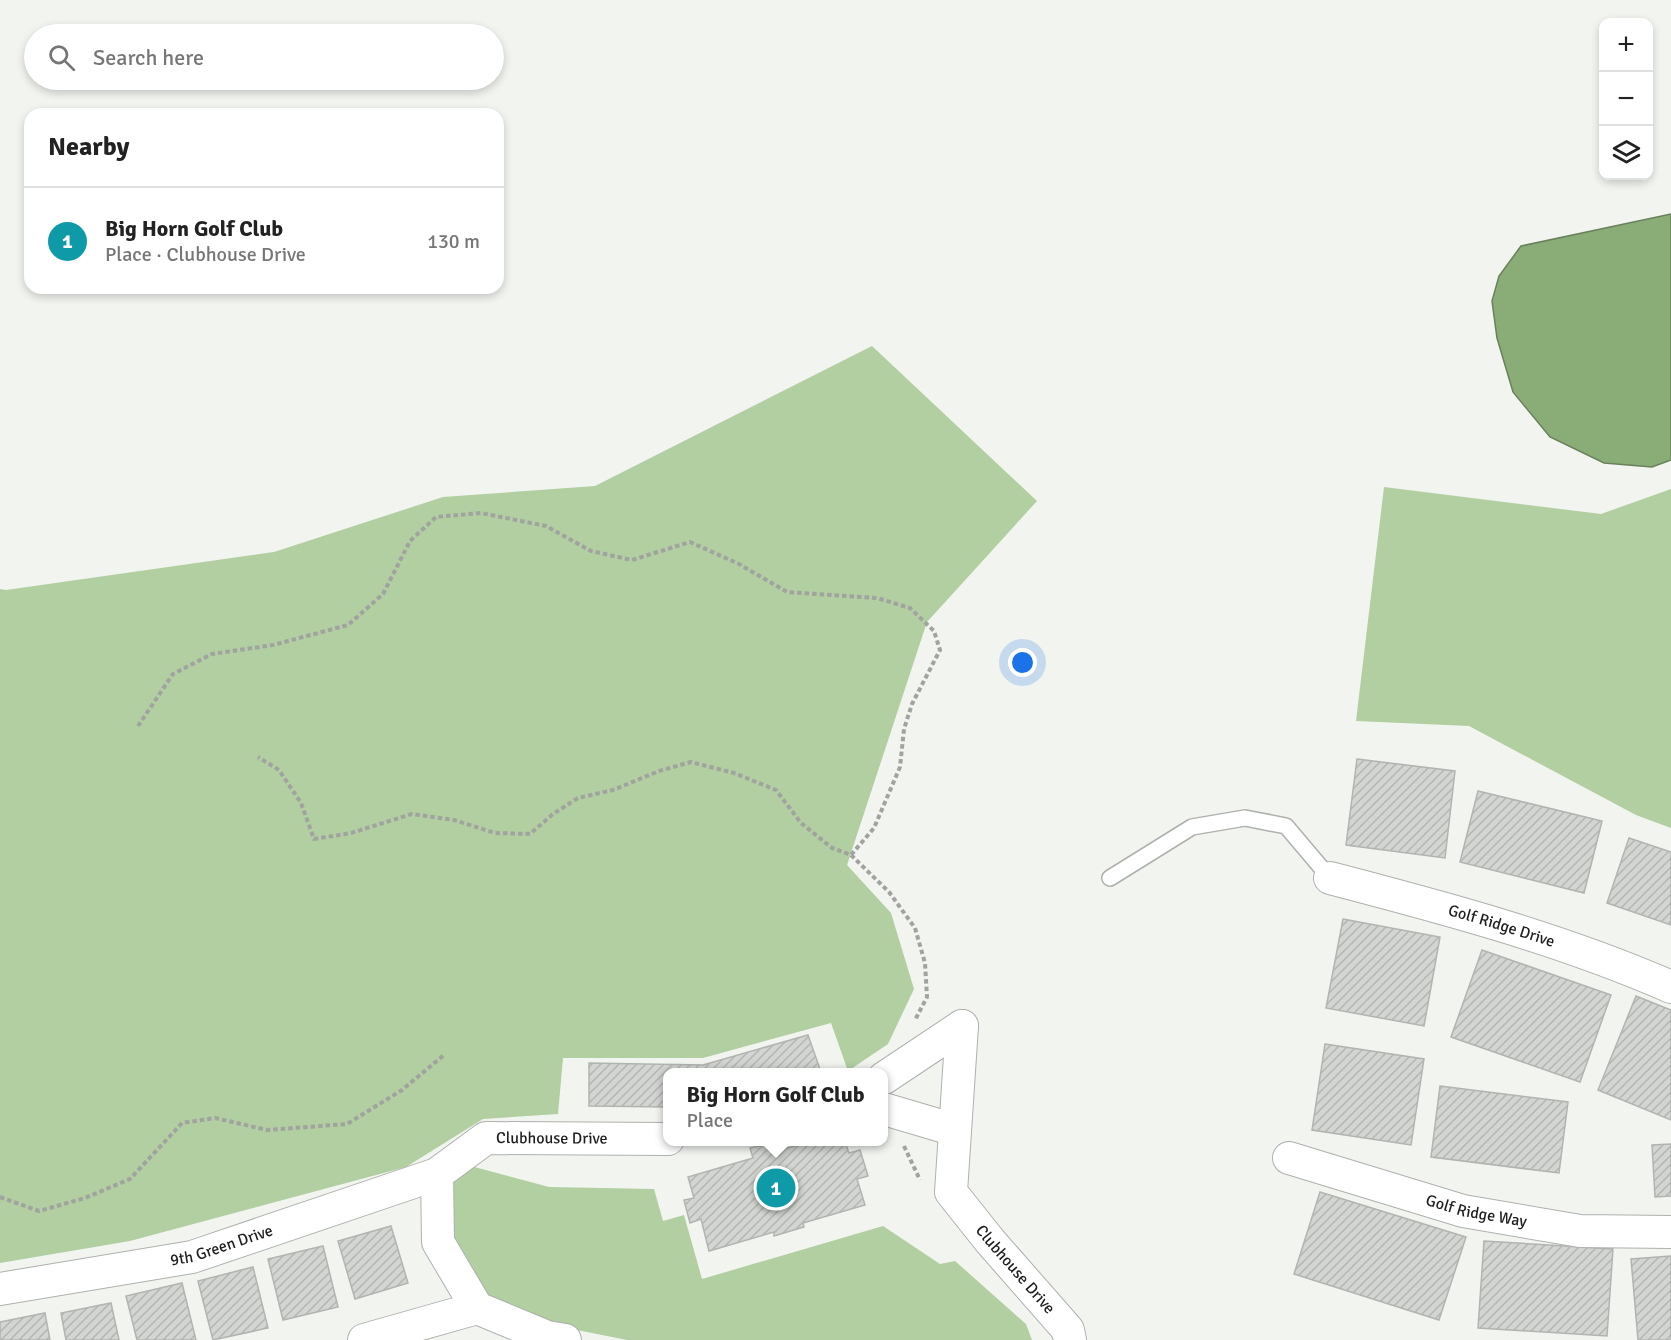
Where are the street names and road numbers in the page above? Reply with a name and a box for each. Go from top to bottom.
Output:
street label: Golf Ridge Drive [1446,900,1557,952]
street label: Clubhouse Drive [496,1128,608,1149]
street label: Golf Ridge Way [1423,1190,1529,1232]
street label: 9th Green Drive [169,1220,275,1270]
street label: Clubhouse Drive [971,1221,1059,1318]

